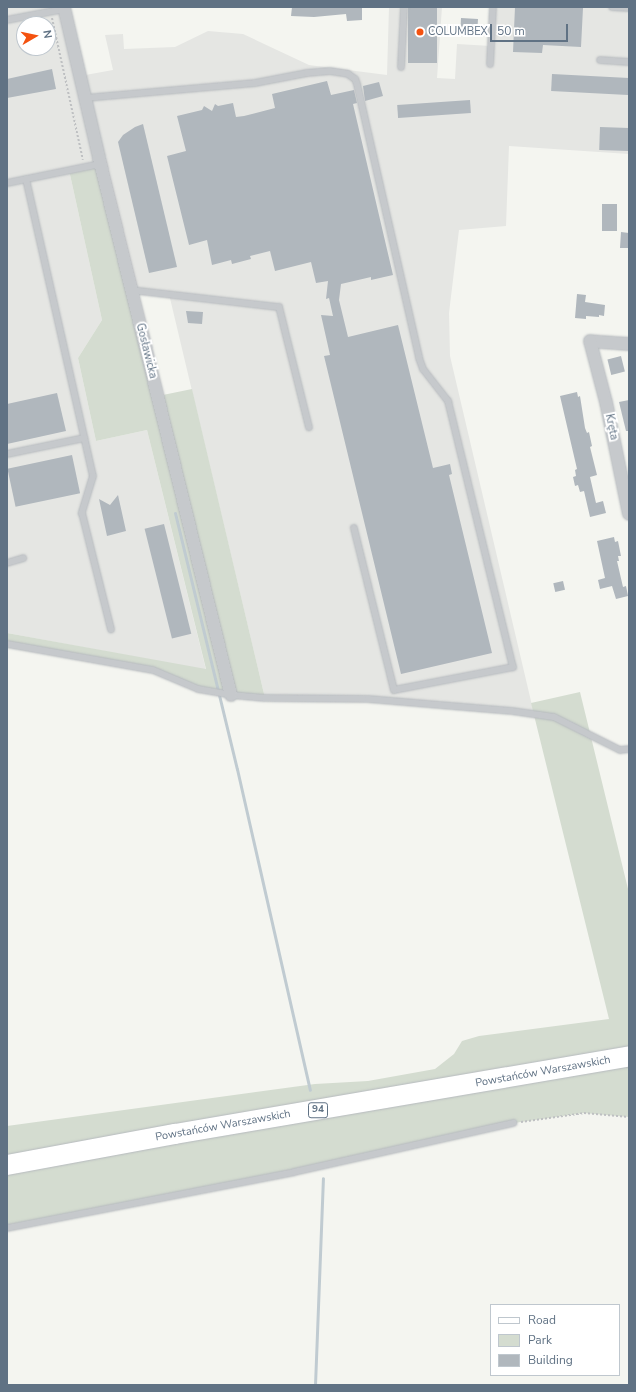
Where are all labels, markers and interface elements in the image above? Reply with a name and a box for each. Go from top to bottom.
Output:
north arrow [16,16,56,56]
scale bar [492,16,570,42]
text: 50 m [497,23,525,39]
place label: COLUMBEX [428,25,488,39]
marker: COLUMBEX [415,27,425,37]
text: N [39,29,55,39]
street label: Gosławicka [133,322,159,380]
street label: Kręta [602,413,620,441]
street label: Powstańców Warszawskich [474,1054,612,1090]
road number: 94 [308,1102,328,1118]
street label: Powstańców Warszawskich [154,1108,292,1144]
legend [490,1304,620,1376]
text: Road [528,1312,556,1328]
text: Park [528,1332,552,1348]
text: Building [528,1352,573,1368]

